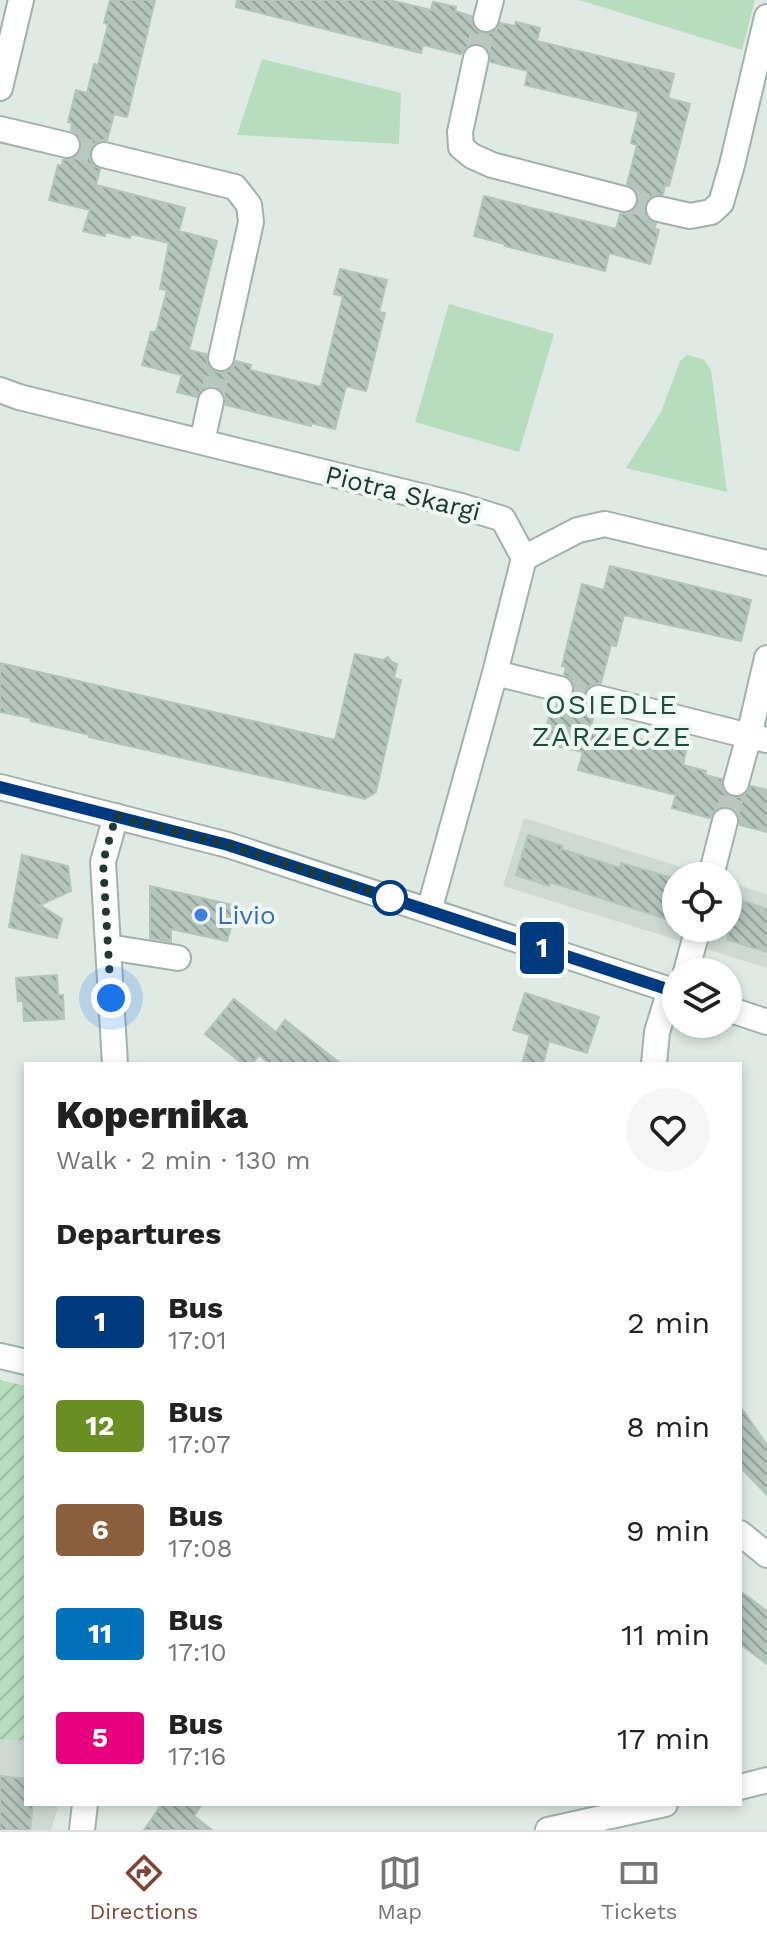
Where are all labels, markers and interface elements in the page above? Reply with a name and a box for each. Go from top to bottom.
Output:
street label: Piotra Skargi [322,459,484,527]
district label: OSIEDLE ZARZECZE [532,688,692,753]
map controls [662,862,742,1038]
button: locate [662,862,742,942]
unlabelled marker [373,881,407,915]
place label: Livio [217,900,276,930]
marker: Livio [192,906,210,924]
line badge: 1 [516,922,568,974]
text: 1 [536,931,548,964]
button: layers [662,958,742,1038]
your location [91,978,131,1018]
button: heart [626,1088,710,1172]
text: Kopernika [56,1093,248,1137]
text: Walk · 2 min · 130 m [56,1145,310,1175]
text: Departures [56,1216,221,1251]
text: Bus [168,1290,223,1325]
text: 1 [94,1305,106,1338]
text: 2 min [627,1305,710,1340]
text: 17:01 [168,1325,227,1355]
text: Bus [168,1394,223,1429]
text: 12 [86,1409,114,1442]
text: 8 min [626,1409,710,1444]
text: 17:07 [168,1429,231,1459]
text: Bus [168,1498,223,1533]
text: 6 [91,1513,109,1546]
text: 9 min [626,1513,710,1548]
text: 17:08 [168,1533,233,1563]
text: Bus [168,1602,223,1637]
text: 11 [88,1617,112,1650]
text: 11 min [621,1617,710,1652]
text: 17:10 [168,1637,227,1667]
text: Bus [168,1706,223,1741]
text: 5 [92,1721,108,1754]
text: 17 min [617,1721,710,1756]
text: 17:16 [168,1741,226,1771]
tab: Directions [89,1851,198,1924]
tab: Map [377,1851,422,1924]
tab: Tickets [601,1851,677,1924]

